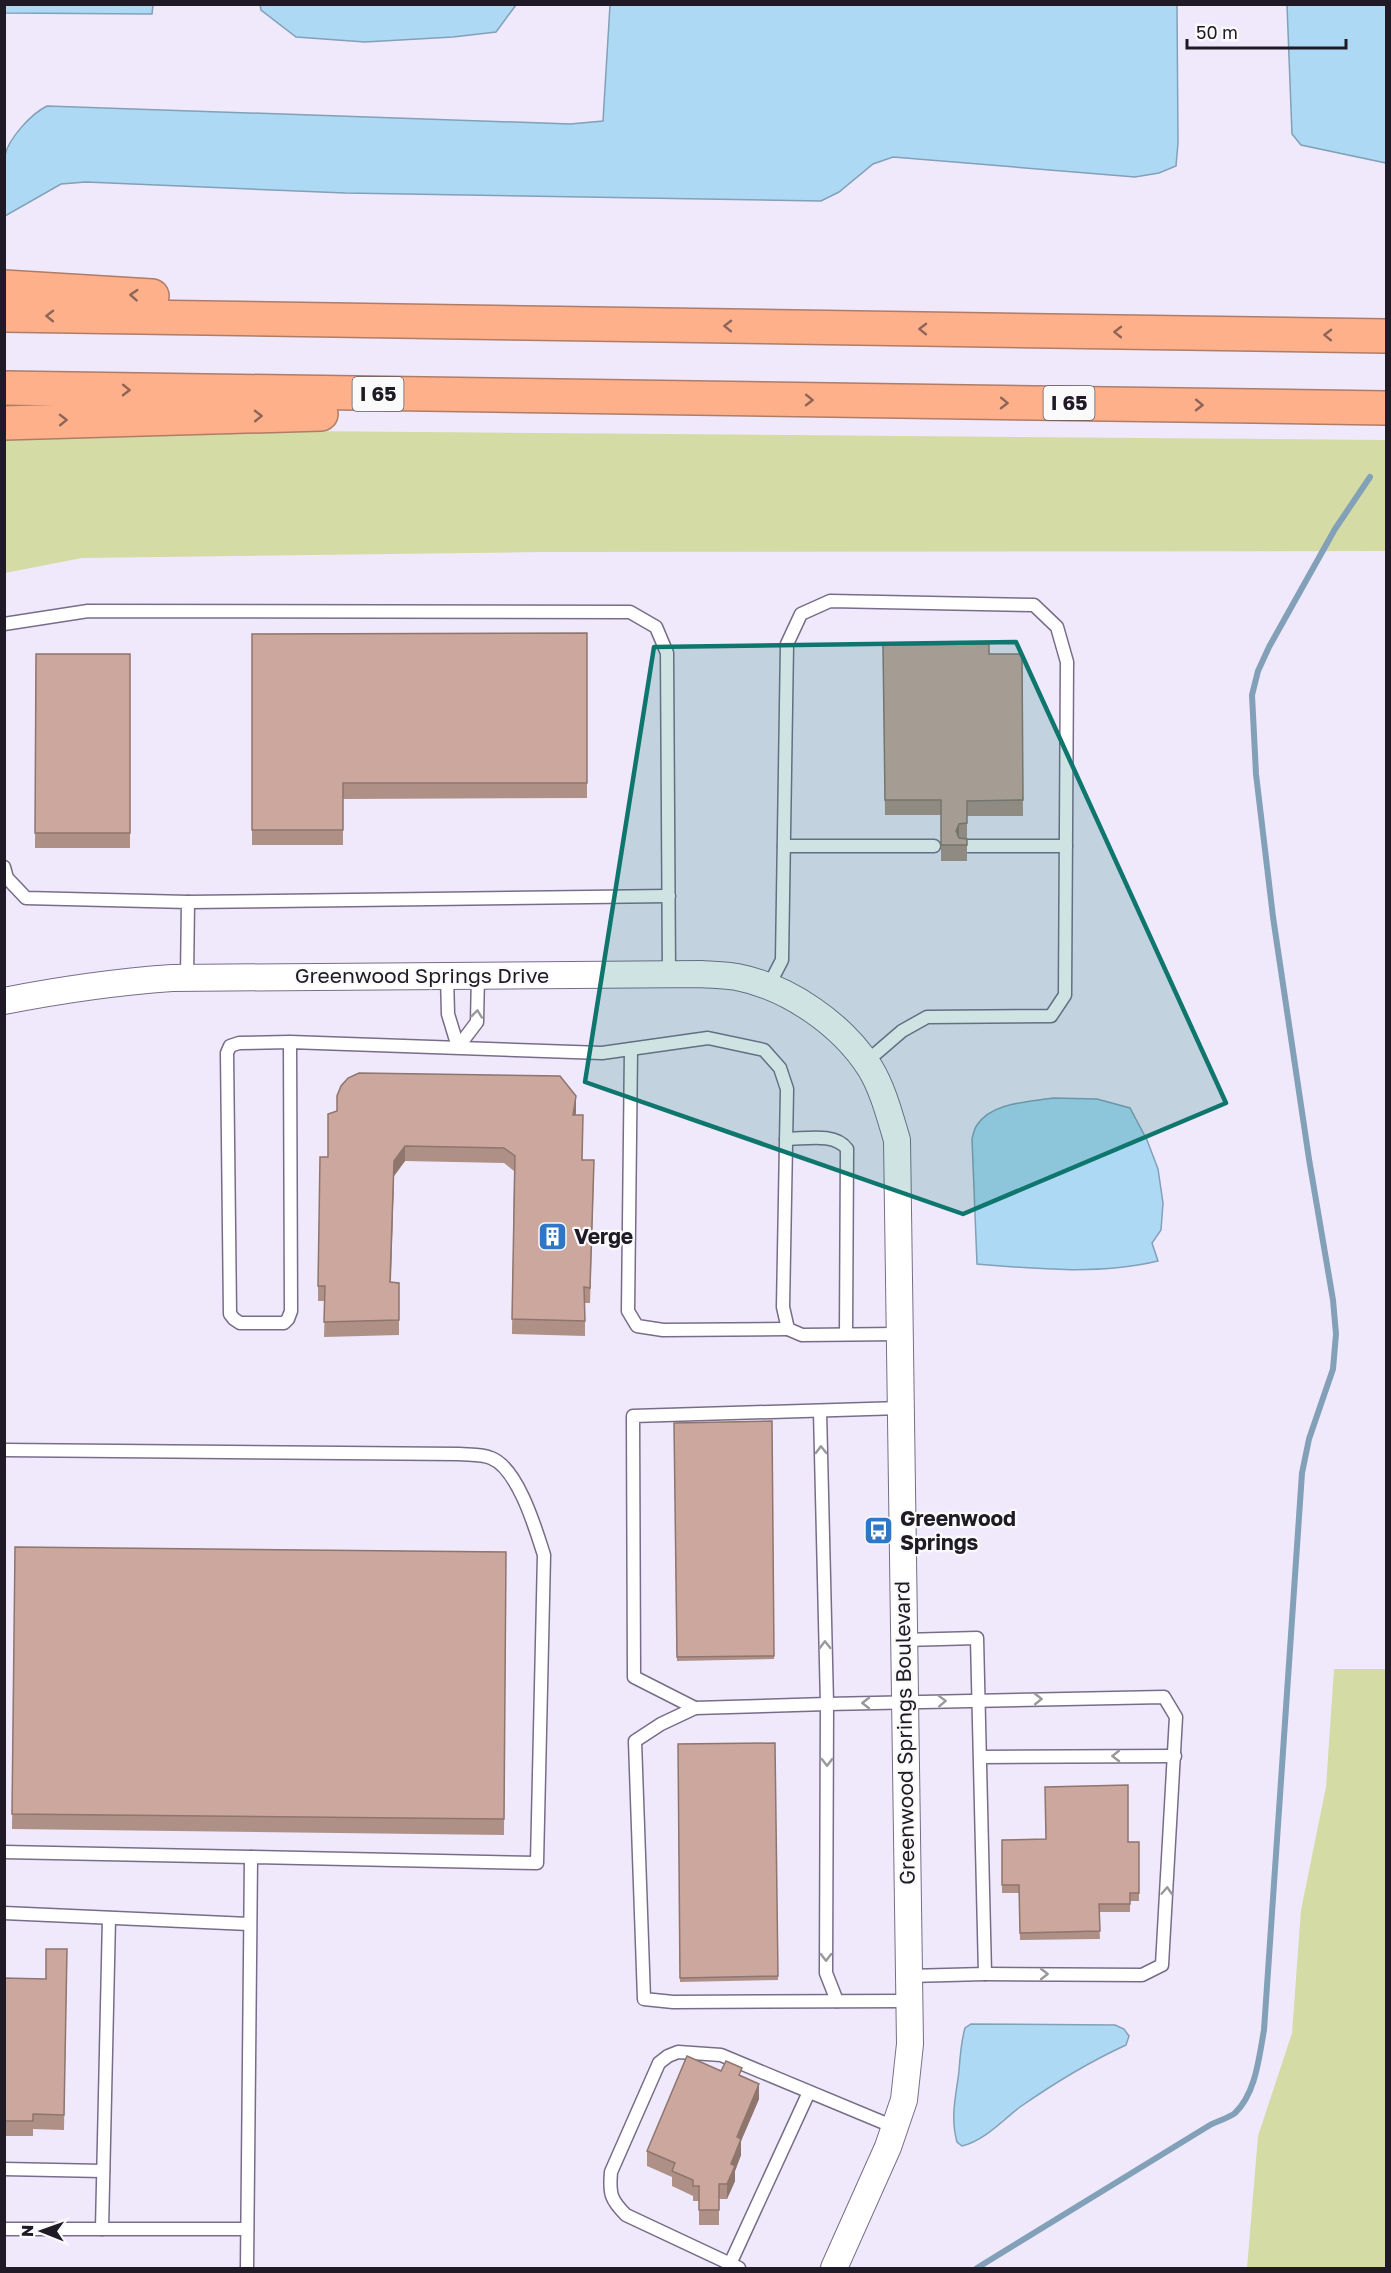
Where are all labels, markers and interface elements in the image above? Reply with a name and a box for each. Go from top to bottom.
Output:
scale bar [1187,12,1346,50]
text: 50 m [1196,21,1238,43]
one-way arrow [130,289,139,302]
one-way arrow [45,309,54,322]
one-way arrow [723,320,732,333]
one-way arrow [918,323,927,335]
one-way arrow [1113,326,1122,338]
one-way arrow [1324,329,1333,341]
road number: I 65 [352,377,404,411]
one-way arrow [121,383,130,396]
road number: I 65 [1044,386,1094,420]
one-way arrow [805,394,814,406]
one-way arrow [1000,396,1009,409]
one-way arrow [1195,399,1204,411]
one-way arrow [253,409,262,422]
one-way arrow [58,414,67,427]
street label: Greenwood Springs Drive [295,962,549,988]
one-way arrow [470,1009,483,1019]
building icon: Verge [537,1221,569,1253]
place label: Verge [574,1223,633,1249]
one-way arrow [815,1446,827,1455]
place label: Greenwood Springs [900,1505,1016,1555]
bus stop icon: Greenwood Springs [863,1515,895,1547]
street label: Greenwood Springs Boulevard [888,1581,920,1885]
one-way arrow [819,1641,832,1650]
one-way arrow [1033,1693,1042,1705]
one-way arrow [937,1695,946,1708]
one-way arrow [861,1697,870,1709]
one-way arrow [1112,1750,1121,1762]
one-way arrow [821,1758,833,1767]
one-way arrow [1160,1886,1173,1895]
one-way arrow [820,1953,832,1962]
one-way arrow [1039,1968,1048,1980]
north arrow [12,2201,72,2261]
text: N [17,2224,37,2237]

